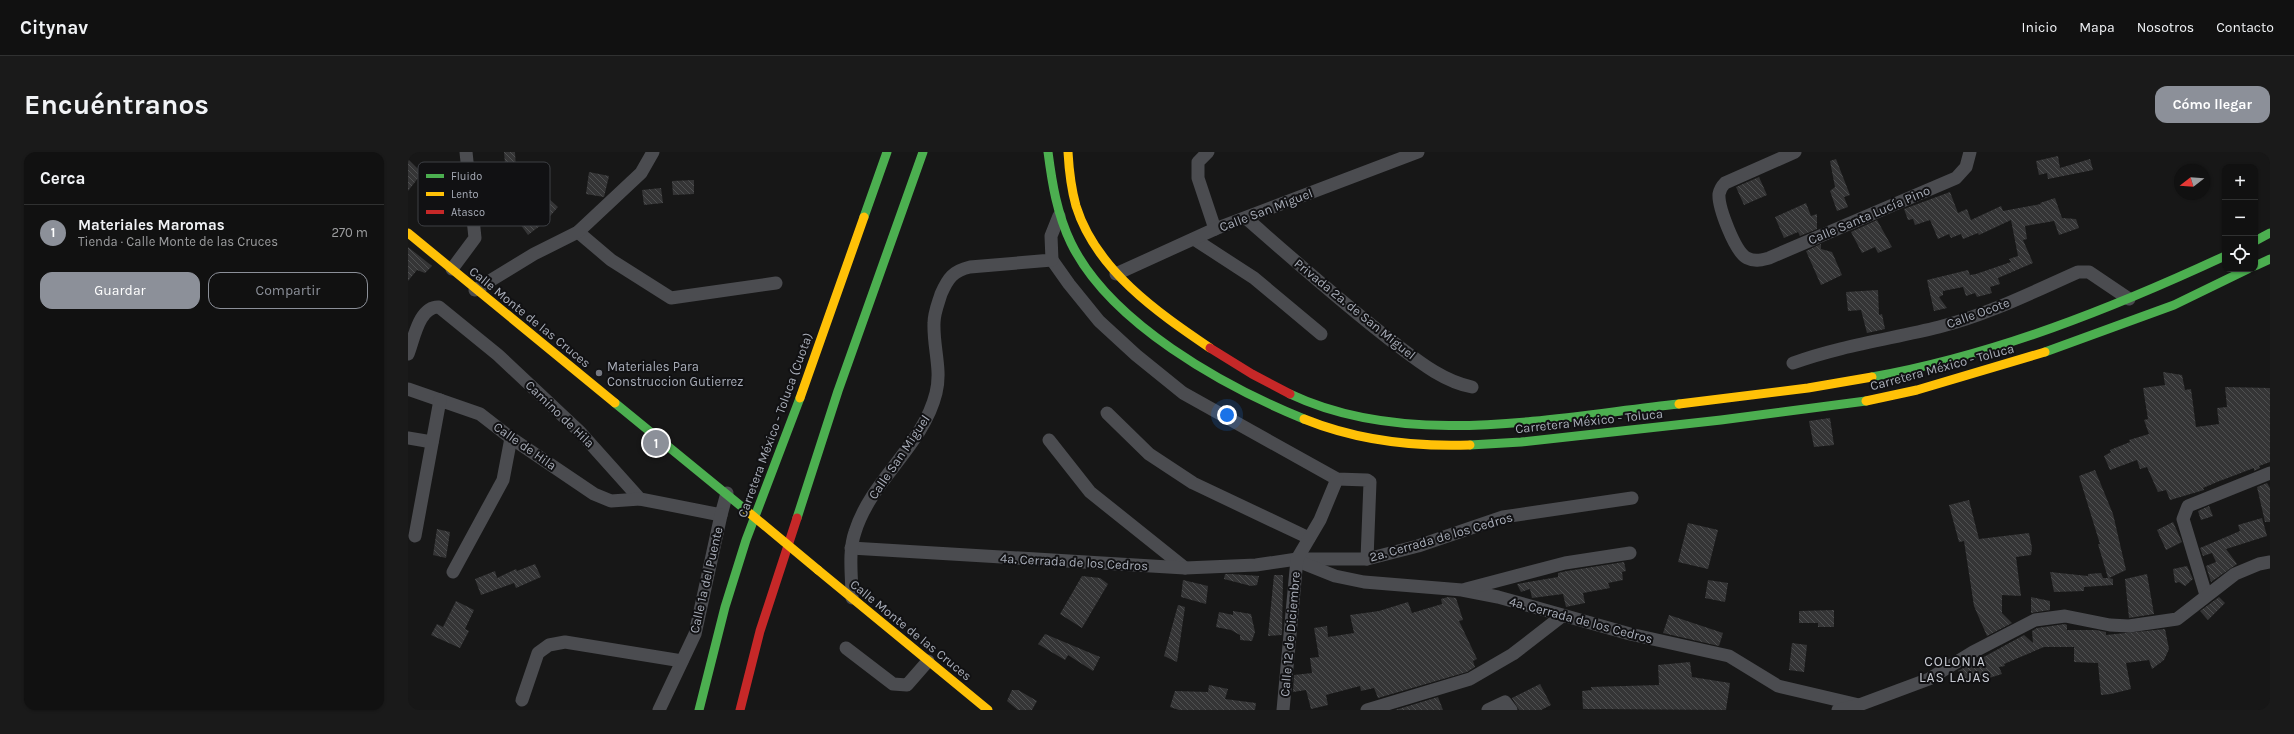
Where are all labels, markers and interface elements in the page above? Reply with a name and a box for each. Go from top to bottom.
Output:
text: Citynav [20,17,88,39]
text: Inicio [2022,19,2057,36]
text: Mapa [2079,19,2115,36]
text: Nosotros [2137,19,2194,36]
text: Contacto [2216,19,2274,36]
button: Cómo llegar [2155,86,2270,123]
text: Encuéntranos [24,88,209,121]
legend [418,162,550,226]
north arrow [2174,164,2210,200]
map controls [2222,164,2258,272]
button: + [2222,164,2258,200]
text: Cerca [40,168,85,188]
text: Fluido [451,170,482,183]
street label: Calle Santa Lucía Pino [1806,183,1932,247]
street label: Calle San Miguel [1217,185,1315,235]
text: Lento [451,188,479,201]
button: − [2222,200,2258,236]
text: Atasco [451,206,485,219]
text: Materiales Maromas [78,216,225,234]
text: 1 [51,225,55,240]
text: 270 m [331,225,368,240]
text: Tienda · Calle Monte de las Cruces [78,234,278,249]
button: locate [2222,236,2258,272]
street label: Privada 2a. de San Miguel [1291,256,1419,362]
street label: Calle Monte de las Cruces [466,263,594,371]
button: Guardar [40,272,200,309]
button: Compartir [208,272,368,309]
street label: Calle Ocote [1944,295,2012,331]
street label: Carretera México - Toluca (Cuota) [734,330,816,520]
street label: Carretera México - Toluca [1868,341,2016,393]
place label: Materiales Para Construccion Gutierrez [607,359,743,389]
marker: Materiales Para Construccion Gutierrez [594,368,604,378]
street label: Camino de Hila [522,377,598,451]
your location [1217,405,1237,425]
street label: Carretera México - Toluca [1514,406,1664,436]
street label: Calle San Miguel [865,412,933,502]
street label: Calle de Hila [491,419,559,473]
pin: 1 [643,428,669,458]
street label: 2a. Cerrada de los Cedros [1368,509,1515,565]
street label: Calle 1a del Puente [686,525,726,635]
street label: 4a. Cerrada de los Cedros [1000,551,1148,573]
street label: Calle 12 de Diciembre [1277,571,1303,697]
street label: Calle Monte de las Cruces [847,576,975,684]
street label: 4a. Cerrada de los Cedros [1508,594,1655,646]
district label: COLONIA LAS LAJAS [1919,653,1991,686]

